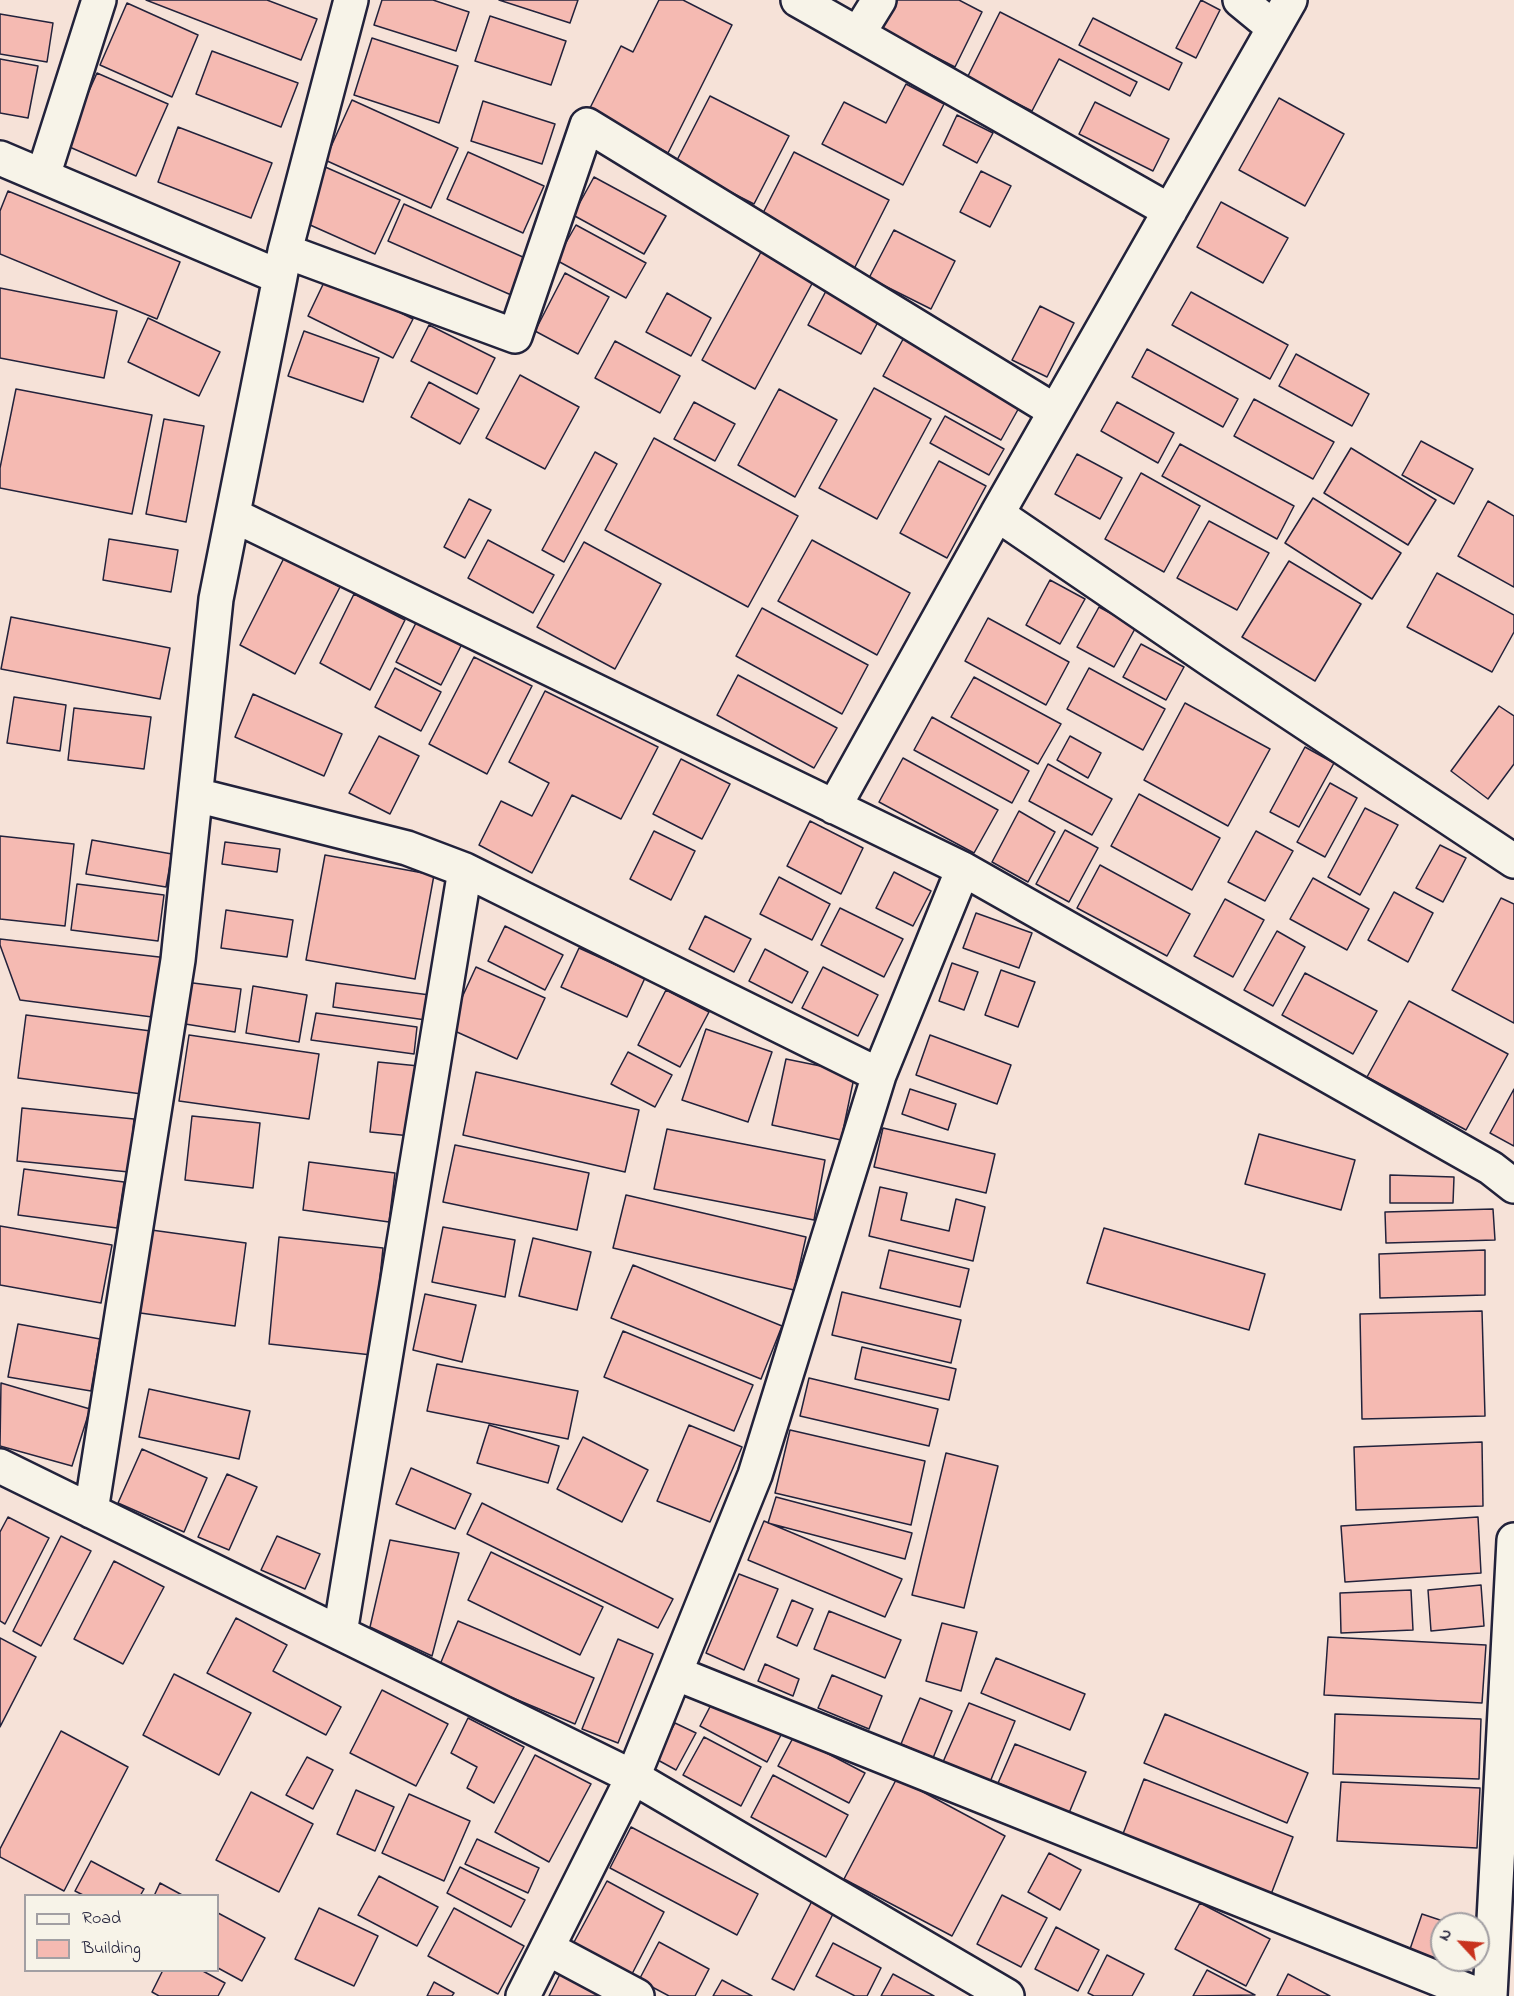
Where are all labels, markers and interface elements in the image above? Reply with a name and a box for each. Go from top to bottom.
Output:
legend [24,1894,219,1972]
text: Road [82,1906,121,1932]
north arrow [1430,1912,1490,1972]
text: N [1432,1925,1459,1945]
text: Building [82,1936,141,1962]

